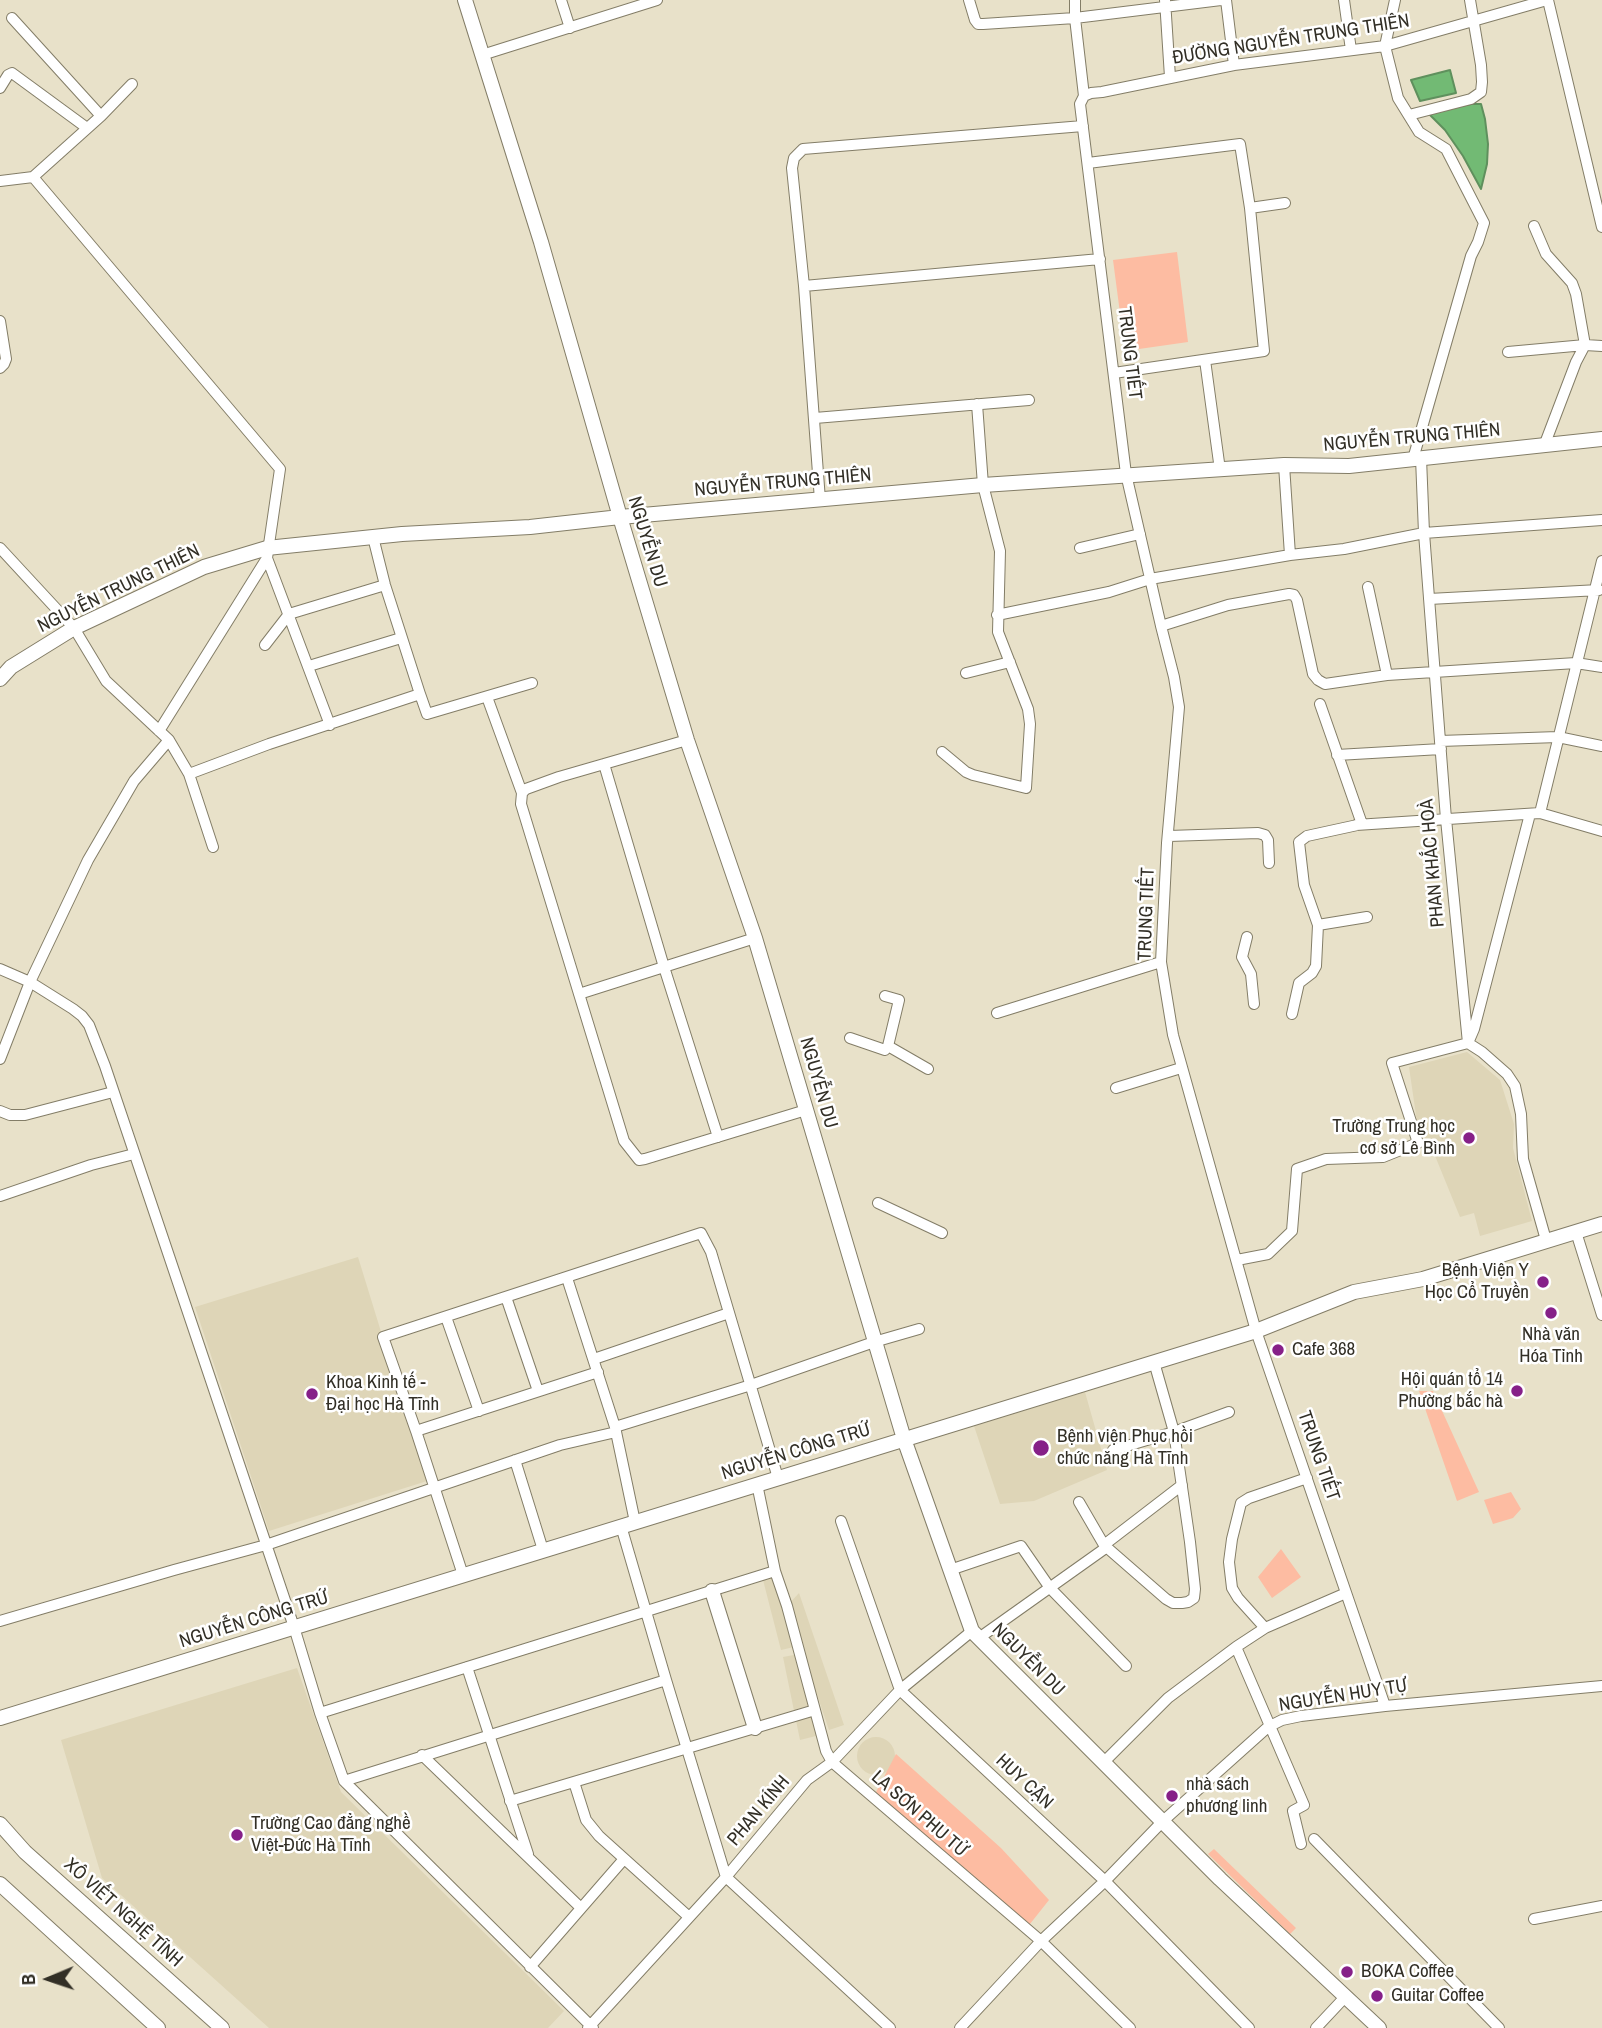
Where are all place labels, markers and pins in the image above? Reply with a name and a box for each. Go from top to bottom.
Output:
place label: Trường Trung học cơ sở Lê Bình [1332,1116,1455,1160]
marker: Trường Trung học cơ sở Lê Bình [1461,1130,1477,1146]
place label: Bệnh Viện Y Học Cổ Truyền [1425,1260,1529,1304]
marker: Bệnh Viện Y Học Cổ Truyền [1535,1274,1551,1290]
marker: Nhà văn Hóa Tỉnh [1543,1305,1559,1321]
place label: Nhà văn Hóa Tỉnh [1519,1324,1583,1368]
place label: Cafe 368 [1292,1339,1355,1361]
marker: Cafe 368 [1270,1342,1286,1358]
place label: Hội quán tổ 14 Phường bắc hà [1398,1369,1503,1413]
place label: Khoa Kinh tế - Đại học Hà Tĩnh [326,1372,439,1416]
marker: Hội quán tổ 14 Phường bắc hà [1509,1383,1525,1399]
marker: Khoa Kinh tế - Đại học Hà Tĩnh [304,1386,320,1402]
place label: Bệnh viện Phục hồi chức năng Hà Tĩnh [1057,1426,1193,1470]
marker: Bệnh viện Phục hồi chức năng Hà Tĩnh [1031,1438,1051,1458]
place label: nhà sách phương linh [1186,1774,1267,1818]
marker: nhà sách phương linh [1164,1788,1180,1804]
place label: Trường Cao đẳng nghề Việt-Đức Hà Tĩnh [251,1813,411,1857]
marker: Trường Cao đẳng nghề Việt-Đức Hà Tĩnh [229,1827,245,1843]
place label: BOKA Coffee [1361,1961,1454,1983]
marker: BOKA Coffee [1339,1964,1355,1980]
place label: Guitar Coffee [1391,1985,1484,2007]
marker: Guitar Coffee [1369,1988,1385,2004]

